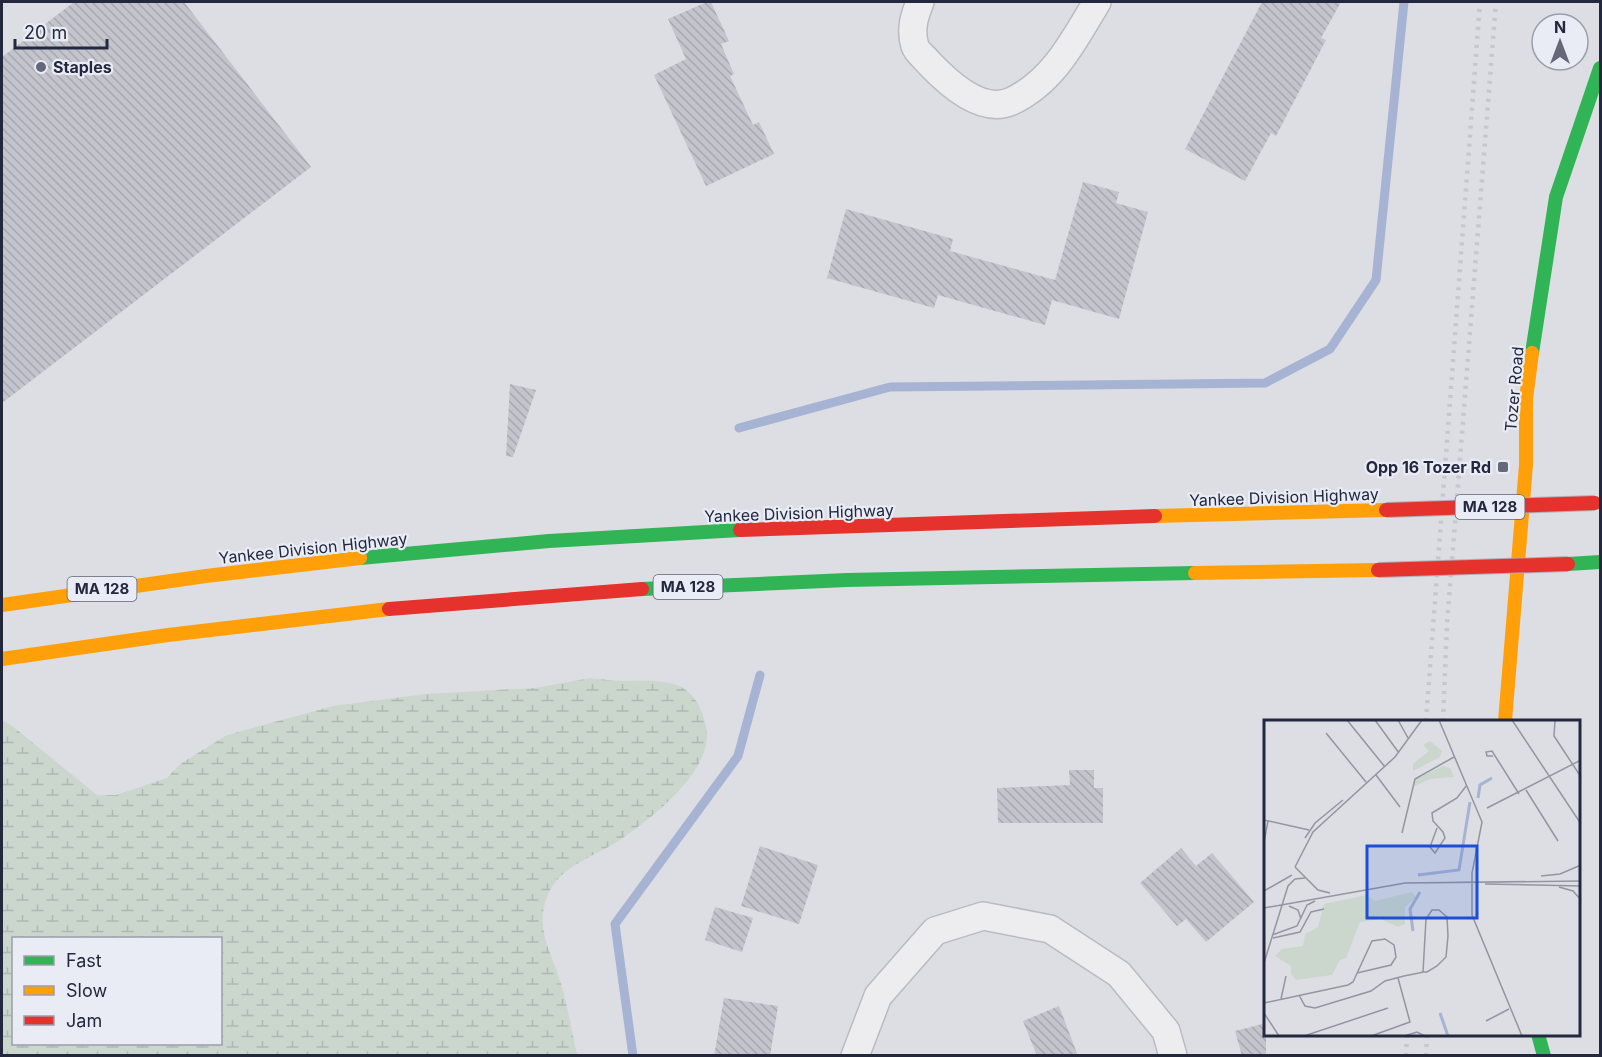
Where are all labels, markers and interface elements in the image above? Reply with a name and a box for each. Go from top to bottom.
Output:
scale bar [15,12,106,50]
north arrow [1530,12,1590,72]
text: N [1554,17,1566,37]
text: 20 m [24,22,67,43]
place label: Staples [53,57,112,77]
marker: Staples [34,60,48,74]
street label: Tozer Road [1500,346,1528,432]
place label: Opp 16 Tozer Rd [1366,457,1491,477]
marker: Opp 16 Tozer Rd [1496,460,1510,474]
street label: Yankee Division Highway [1189,484,1379,510]
road number: MA 128 [1456,495,1524,519]
street label: Yankee Division Highway [704,500,894,526]
street label: Yankee Division Highway [218,528,408,568]
road number: MA 128 [654,575,722,599]
road number: MA 128 [68,577,136,601]
inset map [1264,720,1581,1036]
legend [12,937,222,1045]
text: Fast [66,950,102,971]
text: Slow [66,980,107,1001]
text: Jam [66,1010,102,1031]

